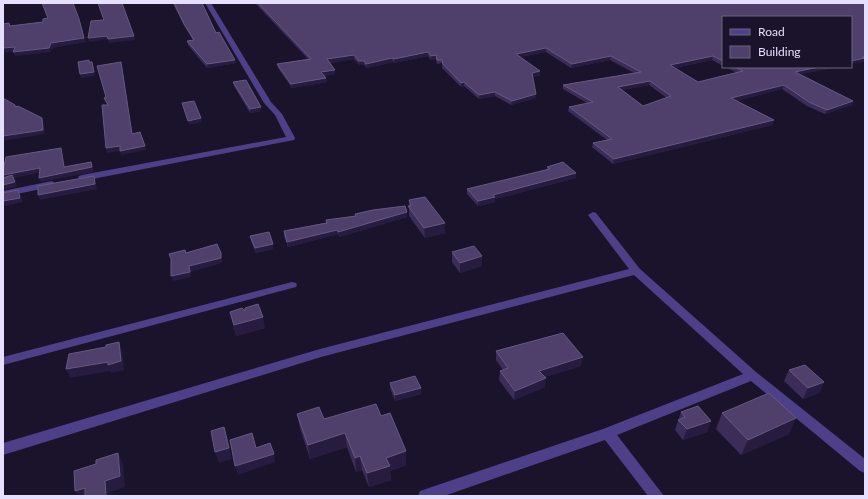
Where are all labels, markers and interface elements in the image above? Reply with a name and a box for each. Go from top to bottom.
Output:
legend [722,16,852,68]
text: Road [758,24,785,39]
text: Building [758,44,801,59]

